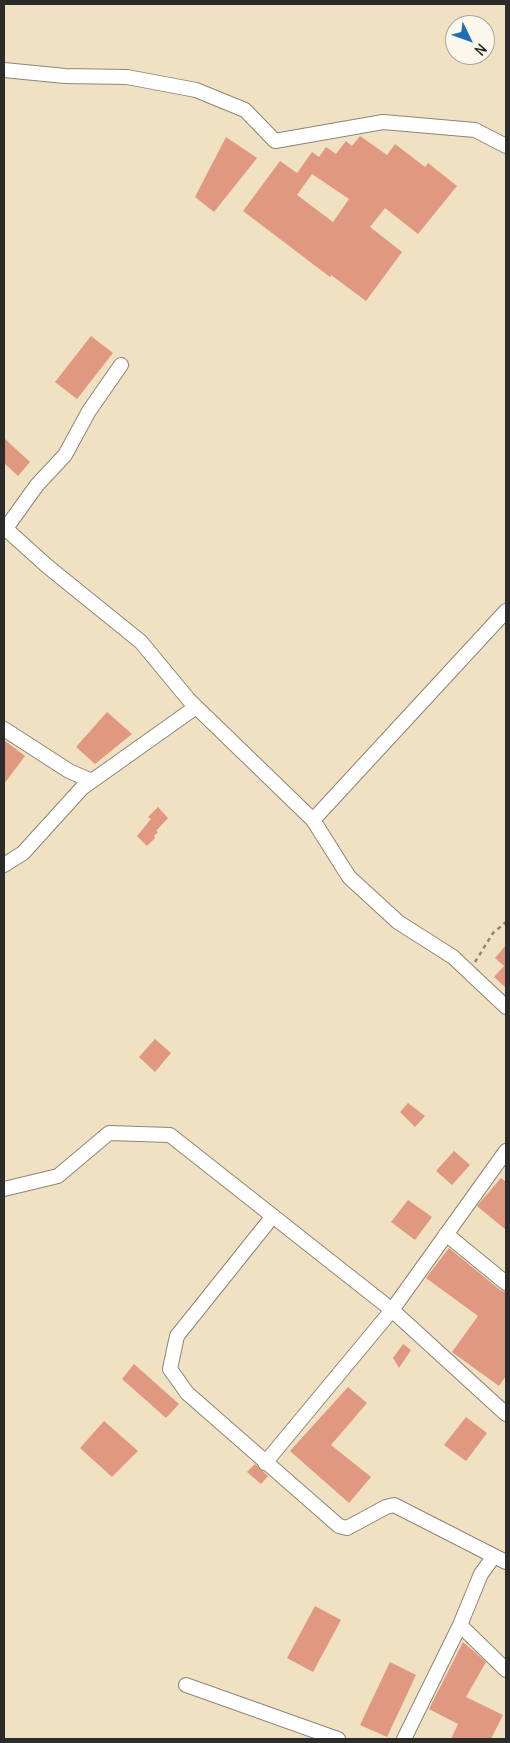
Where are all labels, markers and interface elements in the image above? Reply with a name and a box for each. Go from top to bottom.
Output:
north arrow [445,15,495,65]
text: N [470,40,490,59]

